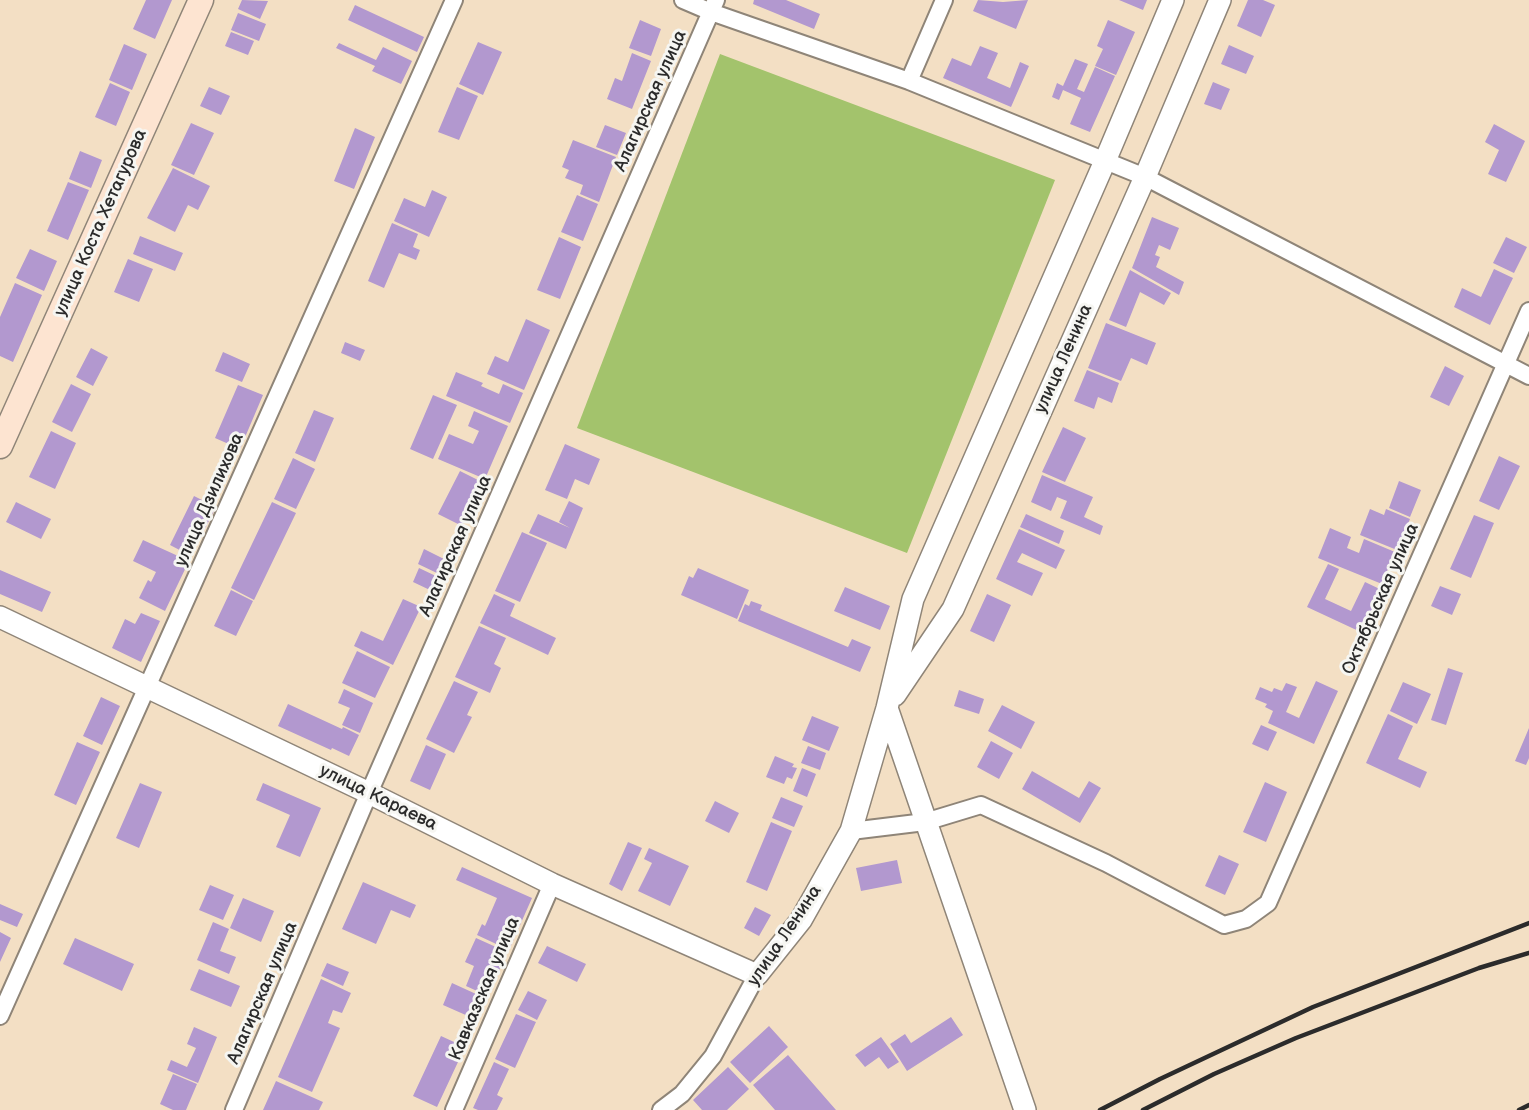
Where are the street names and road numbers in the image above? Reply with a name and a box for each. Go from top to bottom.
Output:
street label: Алагирская улица [610,27,692,175]
street label: улица Коста Хетагурова [50,126,152,320]
street label: улица Ленина [1030,301,1098,417]
street label: улица Дзилихова [171,430,249,570]
street label: Алагирская улица [415,472,497,620]
street label: Октябрьская улица [1338,520,1424,678]
street label: улица Караева [316,760,440,836]
street label: улица Ленина [743,881,827,991]
street label: Кавказская улица [445,914,525,1064]
street label: Алагирская улица [223,919,303,1067]

